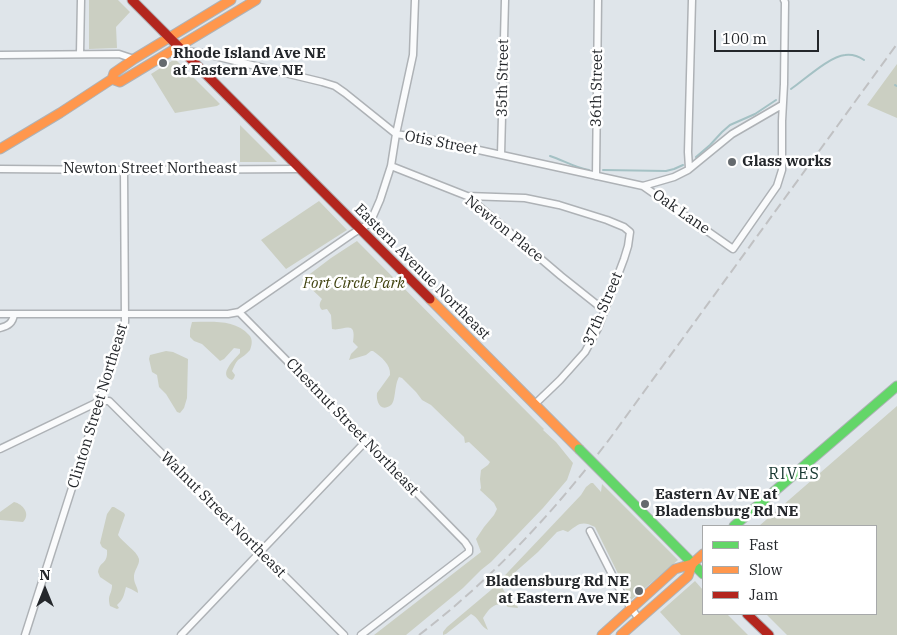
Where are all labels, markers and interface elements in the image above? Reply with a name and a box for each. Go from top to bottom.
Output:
scale bar [717,20,822,52]
text: 100 m [722,29,767,48]
street label: 35th Street [493,39,513,117]
place label: Rhode Island Ave NE at Eastern Ave NE [173,45,326,80]
street label: 36th Street [587,49,607,127]
marker: Rhode Island Ave NE at Eastern Ave NE [157,57,169,69]
street label: Otis Street [403,127,479,159]
place label: Glass works [742,153,831,171]
marker: Glass works [726,156,738,168]
street label: Newton Street Northeast [63,160,237,178]
street label: Oak Lane [649,186,713,238]
street label: Newton Place [461,192,547,266]
street label: Eastern Avenue Northeast [350,200,494,344]
street label: 37th Street [579,269,627,349]
park label: Fort Circle Park [303,275,405,293]
street label: Clinton Street Northeast [64,321,132,491]
street label: Chestnut Street Northeast [282,355,422,499]
street label: Walnut Street Northeast [157,449,289,581]
district label: RIVES [768,464,820,484]
place label: Eastern Av NE at Bladensburg Rd NE [655,486,798,521]
marker: Eastern Av NE at Bladensburg Rd NE [639,498,651,510]
legend [702,525,877,615]
text: Fast [749,535,779,554]
text: Slow [749,560,782,579]
north arrow [20,565,70,615]
text: N [39,566,51,584]
place label: Bladensburg Rd NE at Eastern Ave NE [486,573,629,608]
marker: Bladensburg Rd NE at Eastern Ave NE [633,585,645,597]
text: Jam [749,585,778,604]

